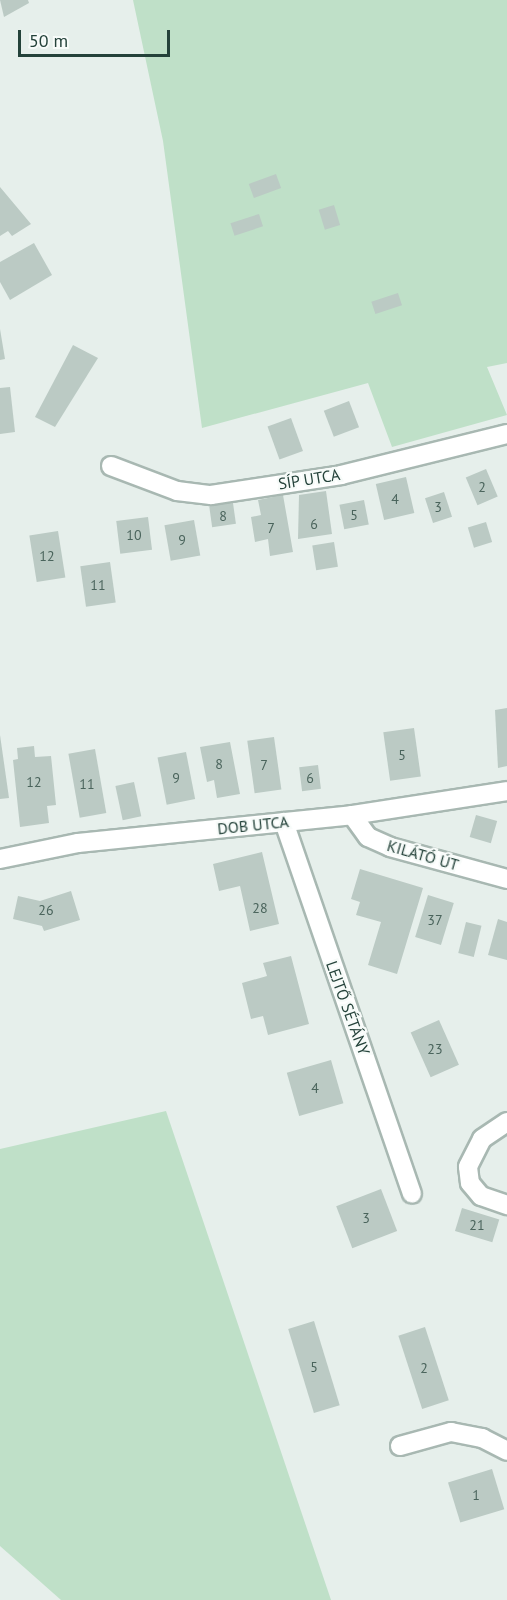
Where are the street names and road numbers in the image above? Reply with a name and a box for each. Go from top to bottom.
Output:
street label: SÍP UTCA [276,465,342,493]
street label: DOB UTCA [216,812,290,838]
street label: KILÁTÓ ÚT [385,836,461,874]
street label: LEJTŐ SÉTÁNY [322,958,374,1058]

